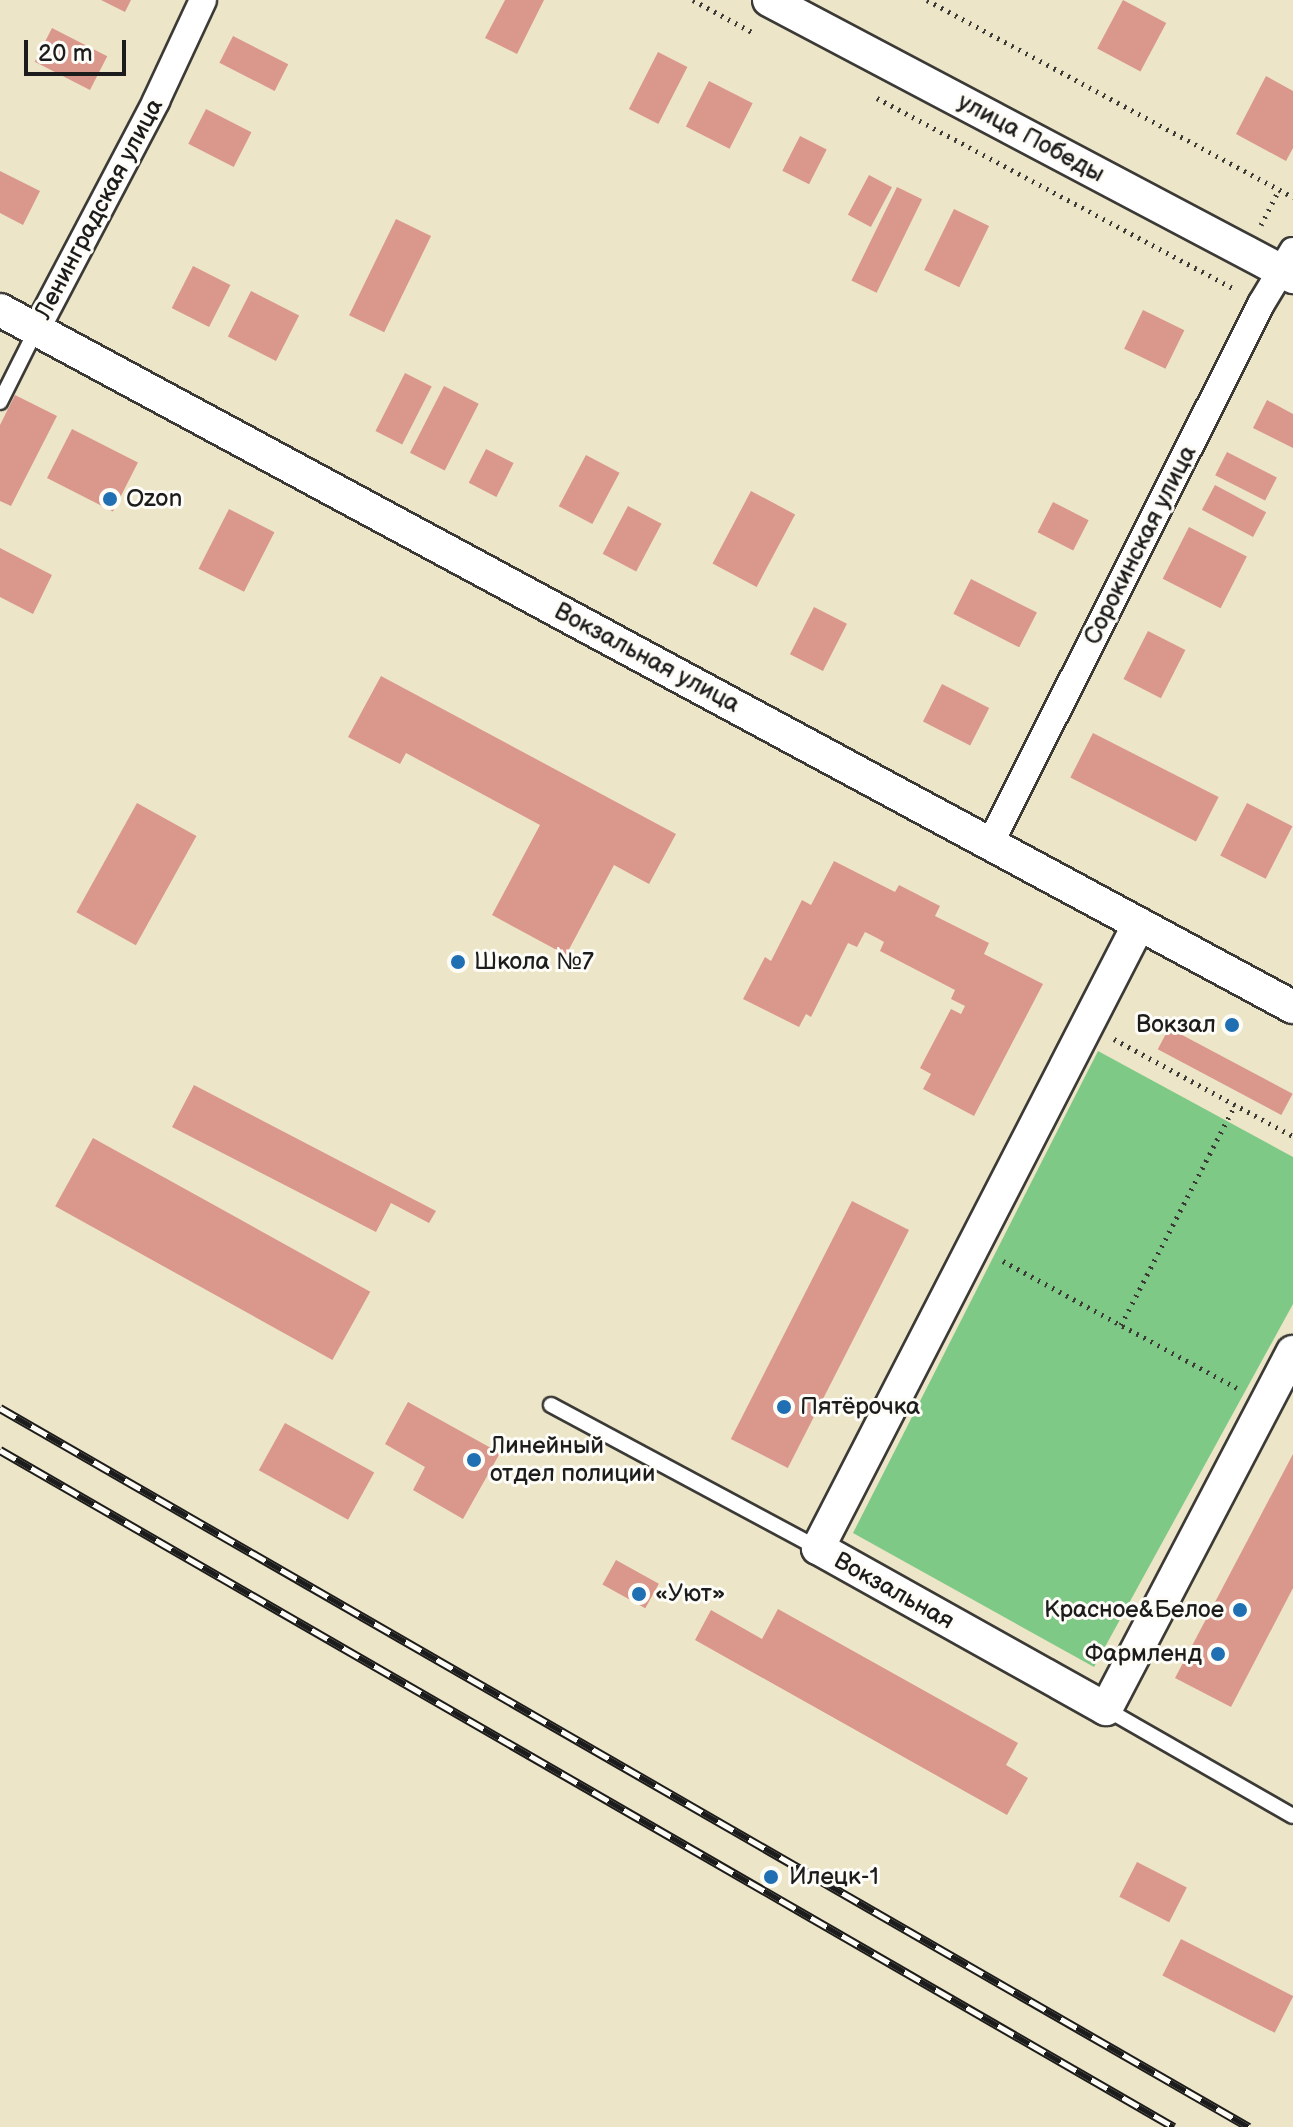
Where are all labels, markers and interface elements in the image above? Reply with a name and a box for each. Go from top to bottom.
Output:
scale bar [28,24,130,74]
text: 20 m [38,39,93,68]
street label: улица Победы [953,87,1109,189]
street label: Ленинградская улица [29,94,169,324]
street label: Сорокинская улица [1077,441,1203,649]
place label: Ozon [126,485,182,513]
marker: Ozon [101,490,119,508]
street label: Вокзальная улица [549,597,745,719]
place label: Школа №7 [474,948,594,976]
marker: Школа №7 [449,953,467,971]
place label: Вокзал [1136,1011,1216,1039]
marker: Вокзал [1223,1016,1241,1034]
place label: Пятёрочка [800,1393,920,1421]
marker: Пятёрочка [775,1398,793,1416]
place label: Линейный отдел полиции [490,1432,655,1488]
marker: Линейный отдел полиции [465,1451,483,1469]
street label: Вокзальная [829,1546,959,1636]
place label: «Уют» [655,1580,725,1608]
marker: «Уют» [630,1585,648,1603]
place label: Красное&Белое [1044,1596,1224,1624]
marker: Красное&Белое [1231,1601,1249,1619]
place label: Фармленд [1085,1640,1202,1668]
marker: Фармленд [1209,1645,1227,1663]
place label: Илецк-1 [789,1863,879,1891]
marker: Илецк-1 [760,1866,782,1888]

